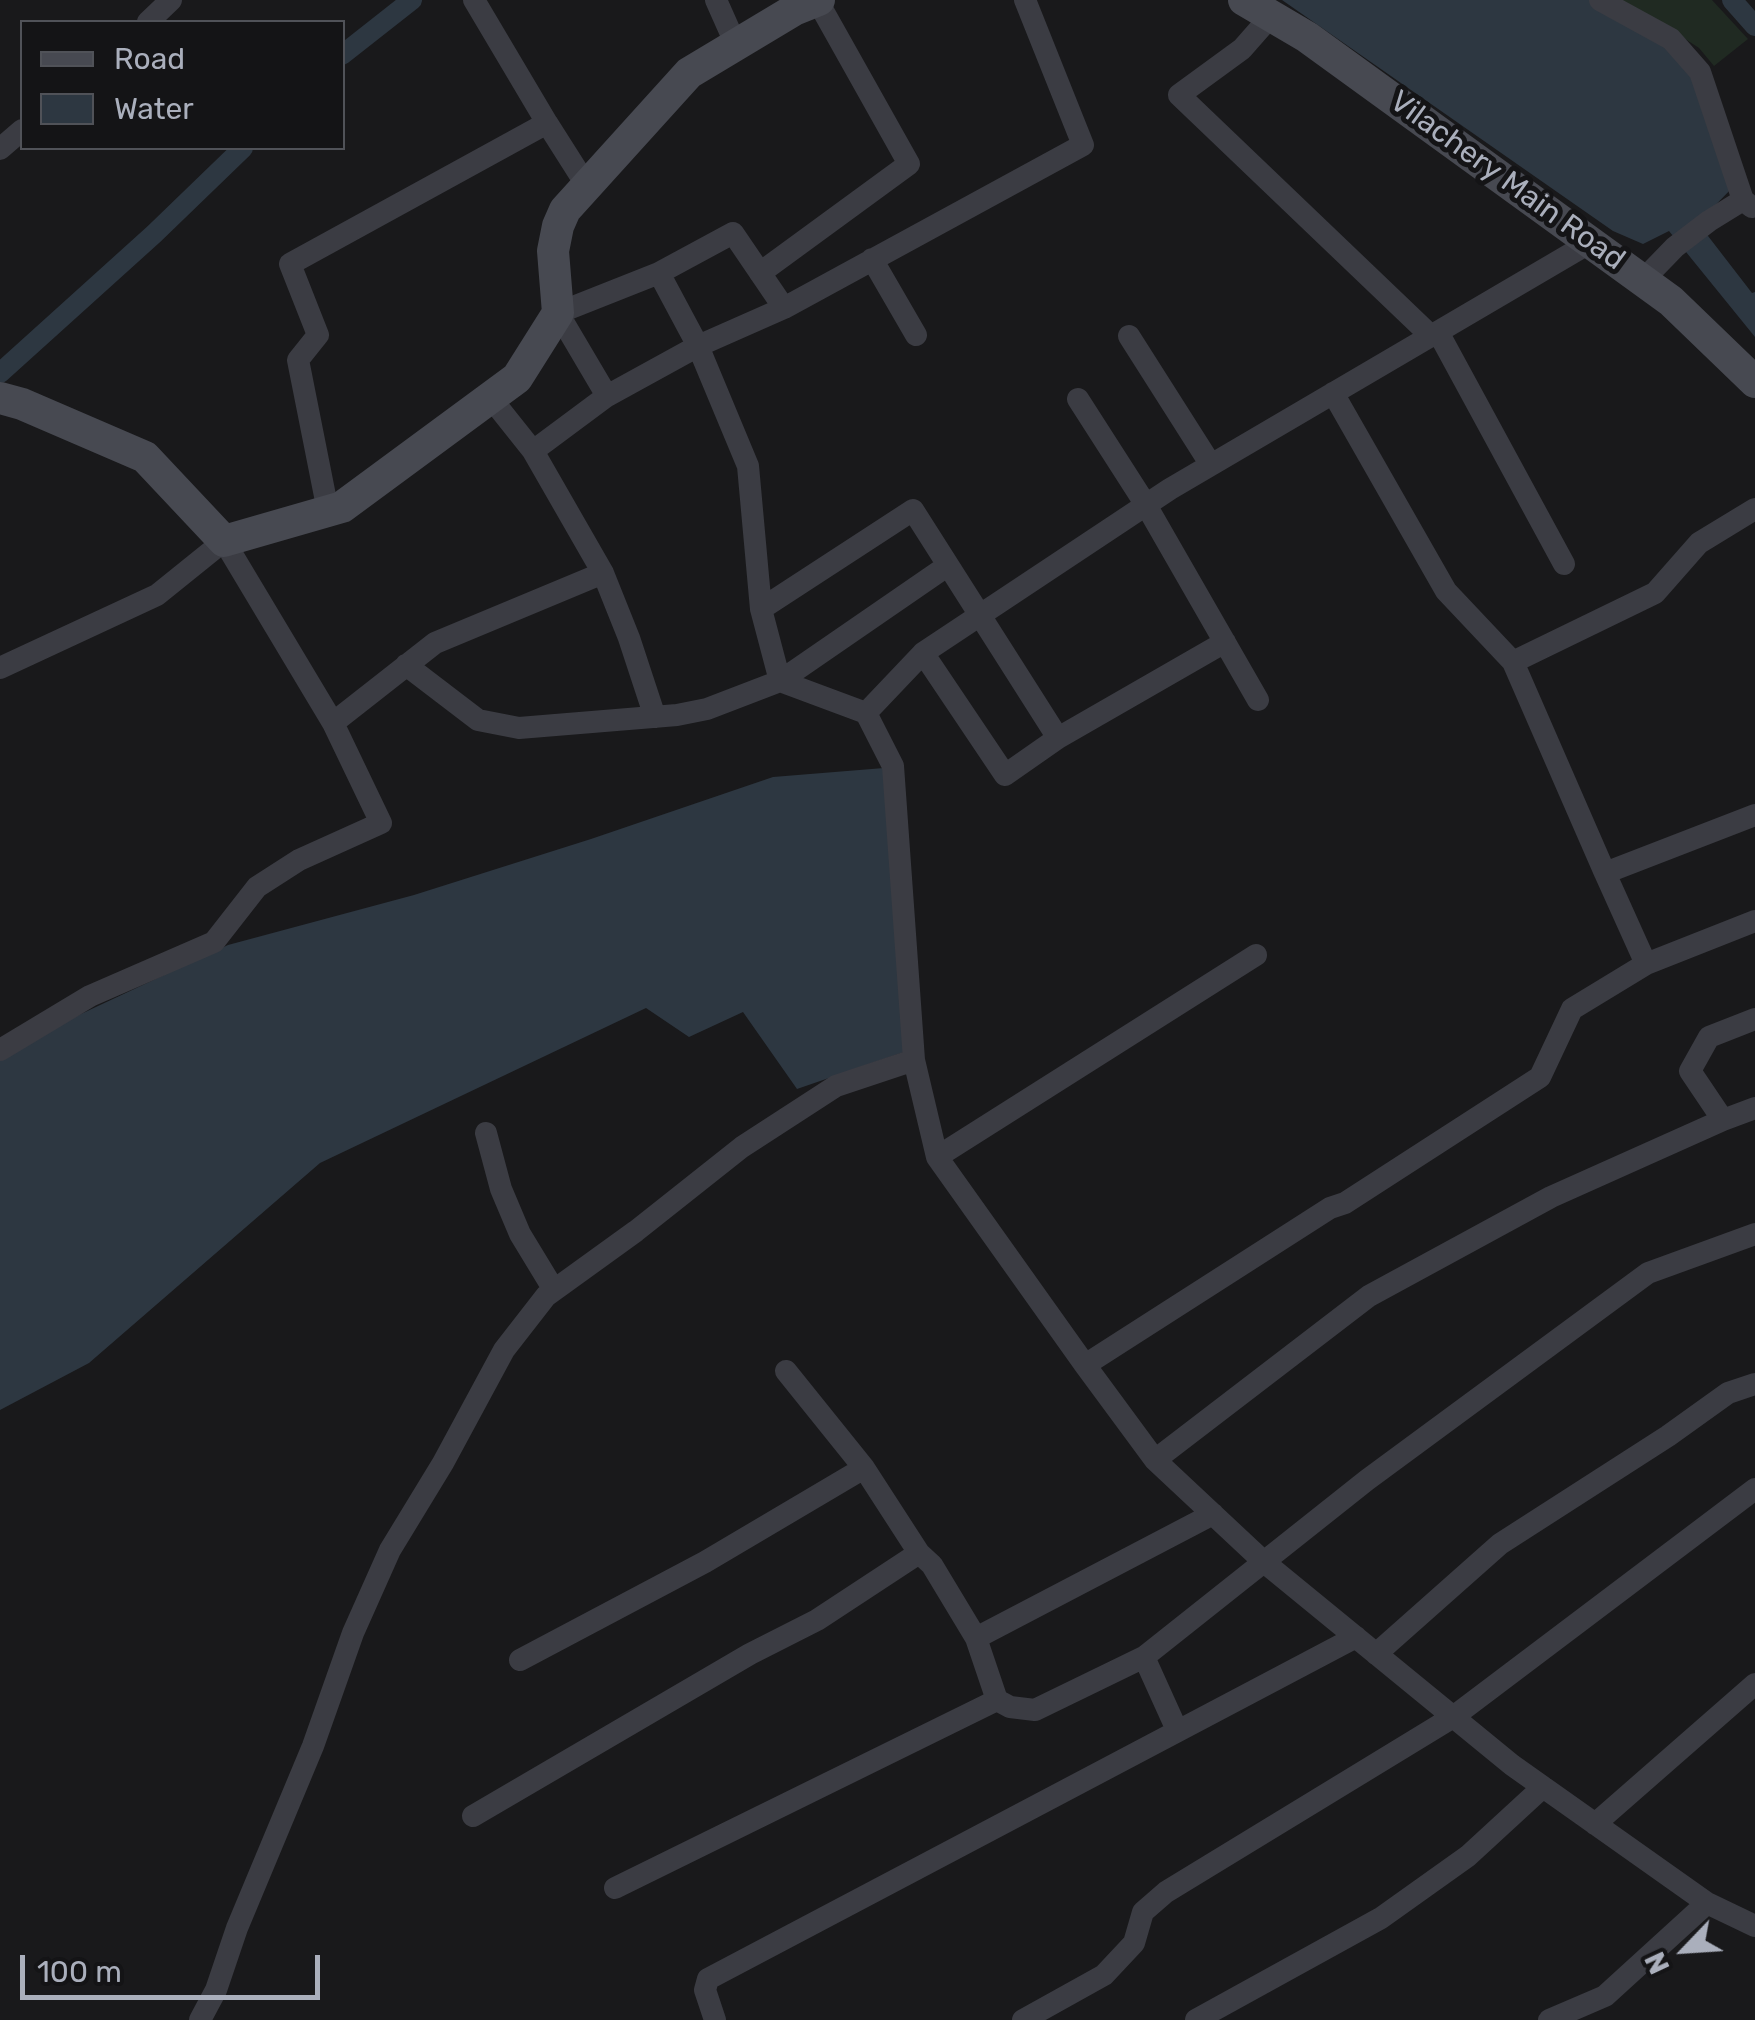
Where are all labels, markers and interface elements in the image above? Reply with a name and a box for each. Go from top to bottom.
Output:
legend [20,20,345,150]
text: Road [114,41,185,77]
street label: Vilachery Main Road [1382,84,1632,278]
text: Water [114,91,194,127]
north arrow [1635,1900,1735,2000]
scale bar [25,1935,325,1997]
text: N [1638,1947,1677,1979]
text: 100 m [37,1954,122,1990]

